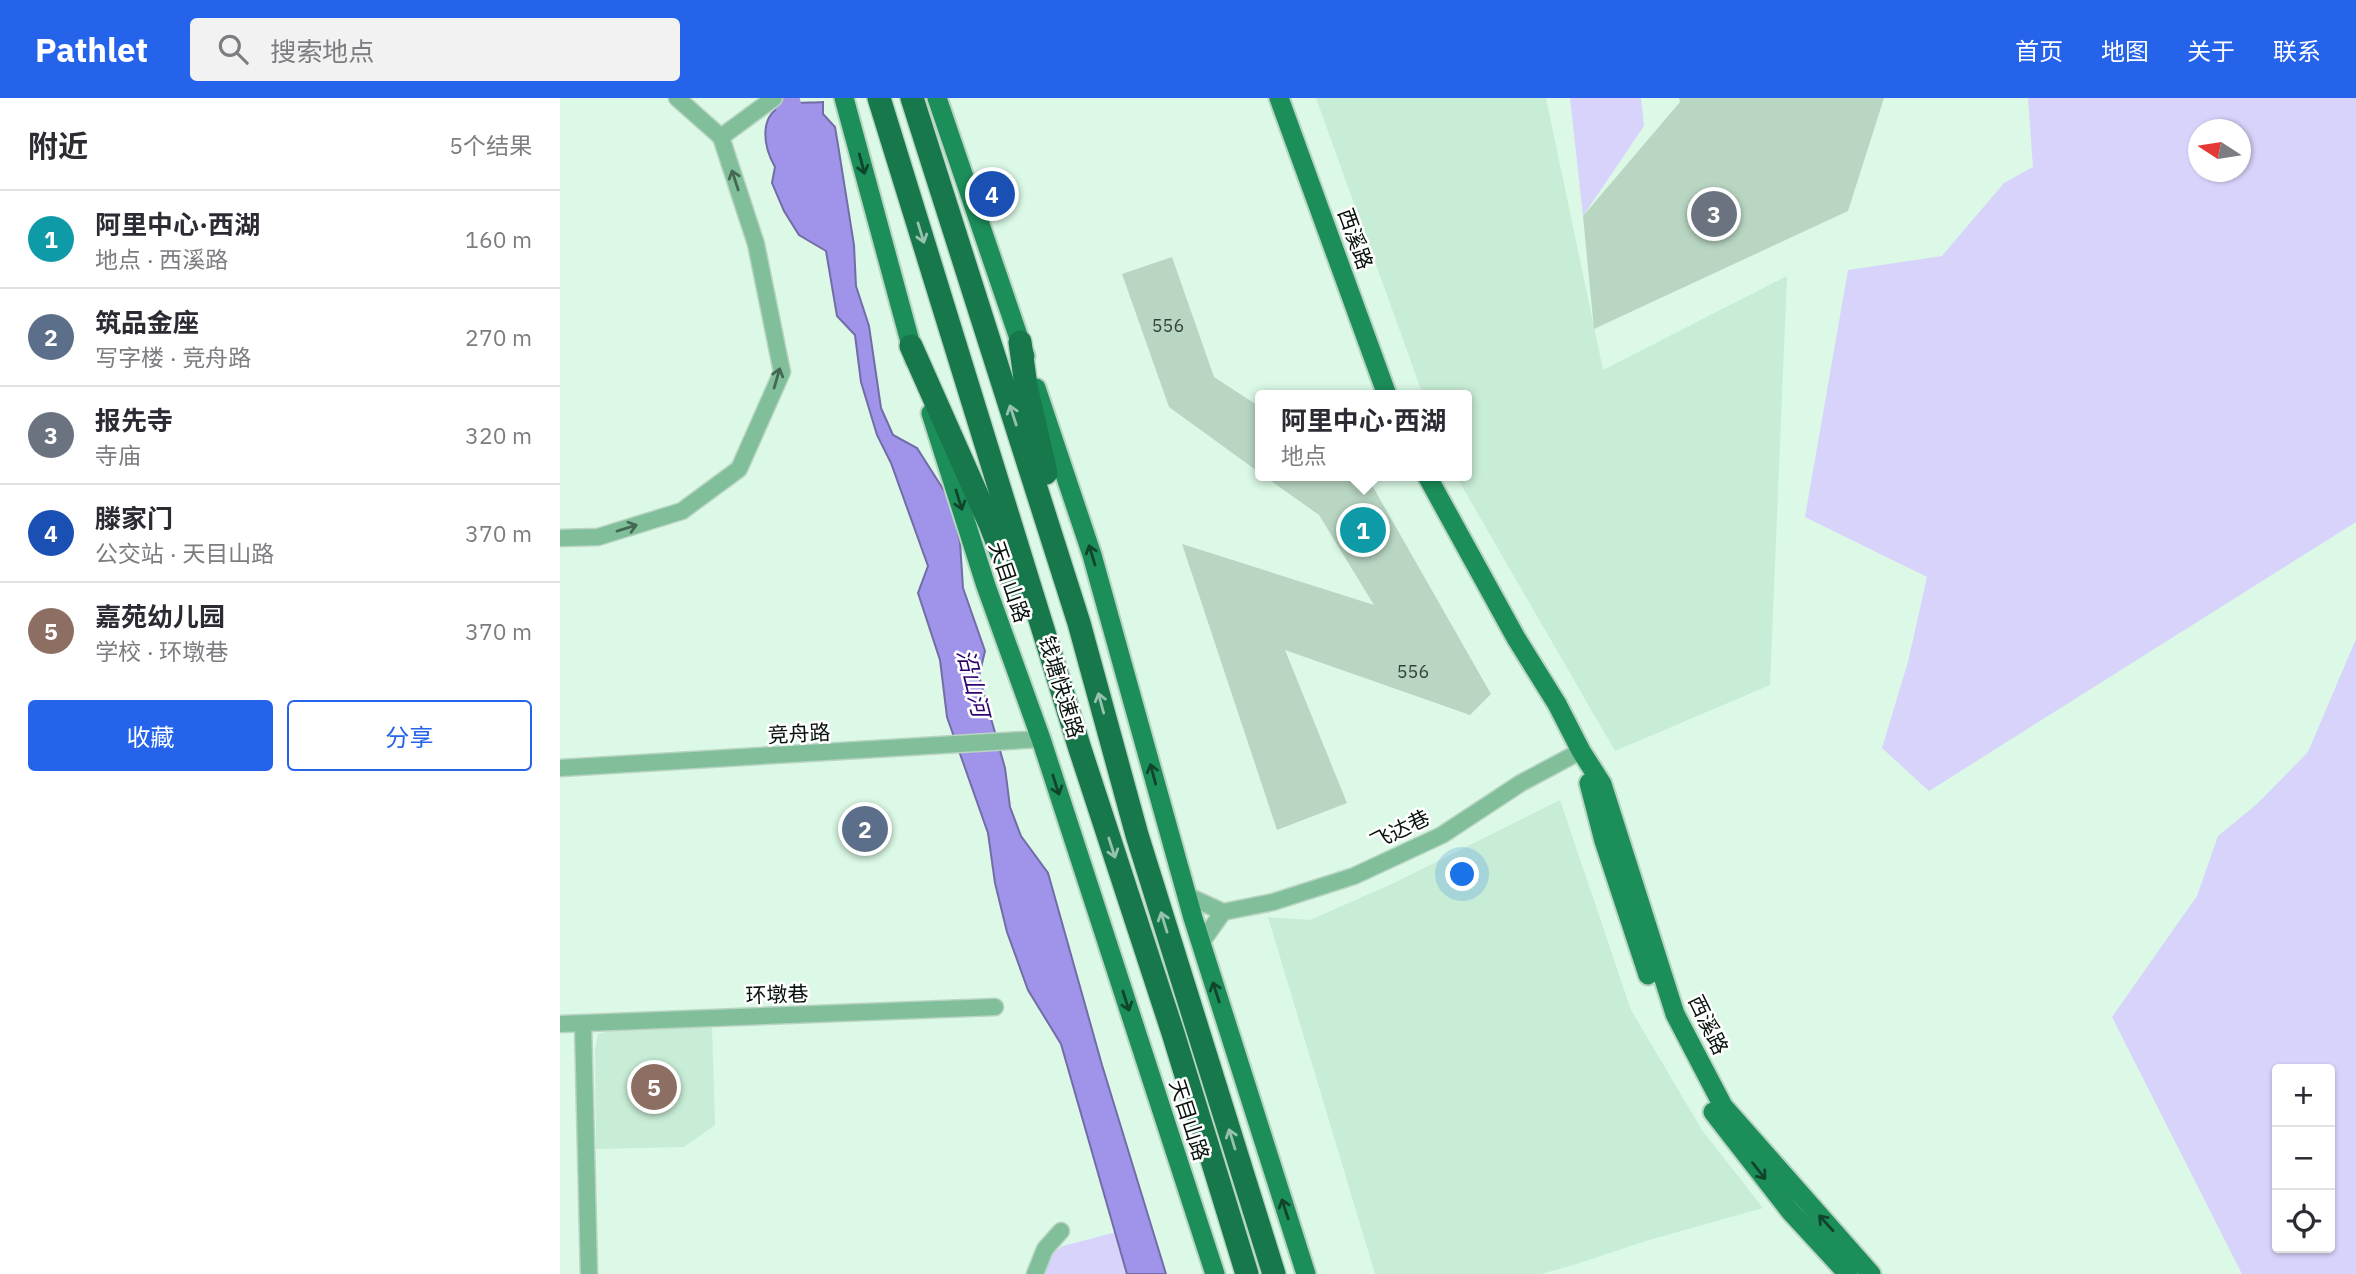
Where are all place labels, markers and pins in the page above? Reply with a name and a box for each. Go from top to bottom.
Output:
pin: 4 [969,168,1015,220]
pin: 3 [1691,188,1737,240]
pin: 1 [1340,504,1386,556]
pin: 2 [842,803,888,855]
pin: 5 [631,1061,677,1113]

